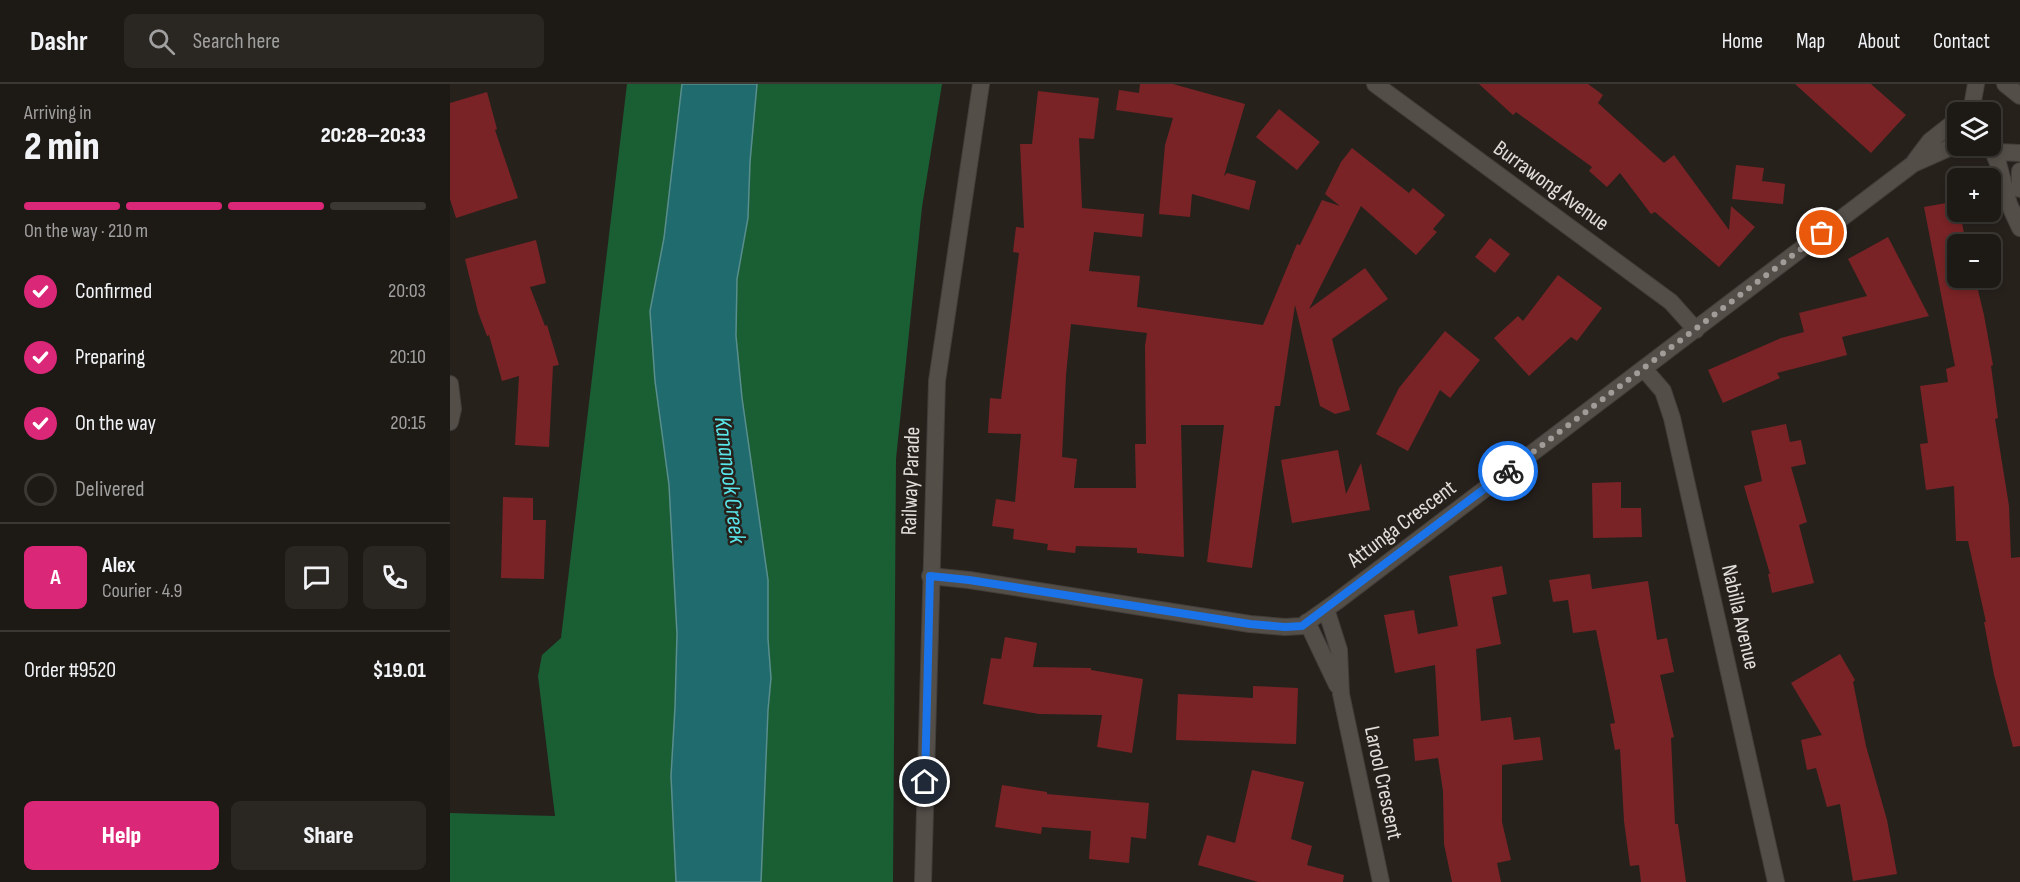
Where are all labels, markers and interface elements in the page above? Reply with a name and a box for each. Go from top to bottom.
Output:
search box [124,14,544,68]
text: Dashr [30,25,88,58]
icon: search [145,25,178,58]
text: Search here [193,28,280,55]
text: Home [1722,29,1763,54]
text: Map [1796,29,1825,54]
text: About [1858,29,1900,54]
text: Contact [1933,29,1990,54]
text: Arriving in [24,101,92,125]
map controls [1947,102,2001,288]
button: layers [1947,102,2001,156]
text: 20:28–20:33 [321,122,426,149]
text: 2 min [24,124,100,171]
street label: Burrawong Avenue [1488,135,1614,237]
button: + [1947,168,2001,222]
pin [1796,207,1847,258]
icon: bag [1805,216,1838,249]
text: On the way · 210 m [24,219,148,243]
button: − [1947,234,2001,288]
icon: check [24,275,57,308]
text: Confirmed [75,278,152,305]
text: 20:03 [388,279,426,303]
icon: check [24,341,57,374]
text: Preparing [75,344,145,371]
text: 20:10 [389,345,426,369]
icon: check [24,407,57,440]
text: On the way [75,410,156,437]
text: 20:15 [390,411,426,435]
water label: Kananook Creek [708,415,752,546]
street label: Railway Parade [896,426,926,536]
courier [1478,441,1538,501]
icon: bike [1492,455,1525,488]
street label: Attunga Crescent [1342,474,1462,574]
text: Delivered [75,476,144,503]
button: chat [285,546,348,609]
button: phone [363,546,426,609]
text: Alex [102,552,135,579]
street label: Nabilla Avenue [1715,562,1765,672]
text: A [50,564,61,591]
text: Courier · 4.9 [102,579,182,603]
text: Order #9520 [24,657,116,684]
text: $19.01 [372,657,426,684]
street label: Larool Crescent [1358,724,1408,843]
pin [899,756,950,807]
icon: home [908,765,941,798]
button: Help [24,801,219,870]
button: Share [231,801,426,870]

